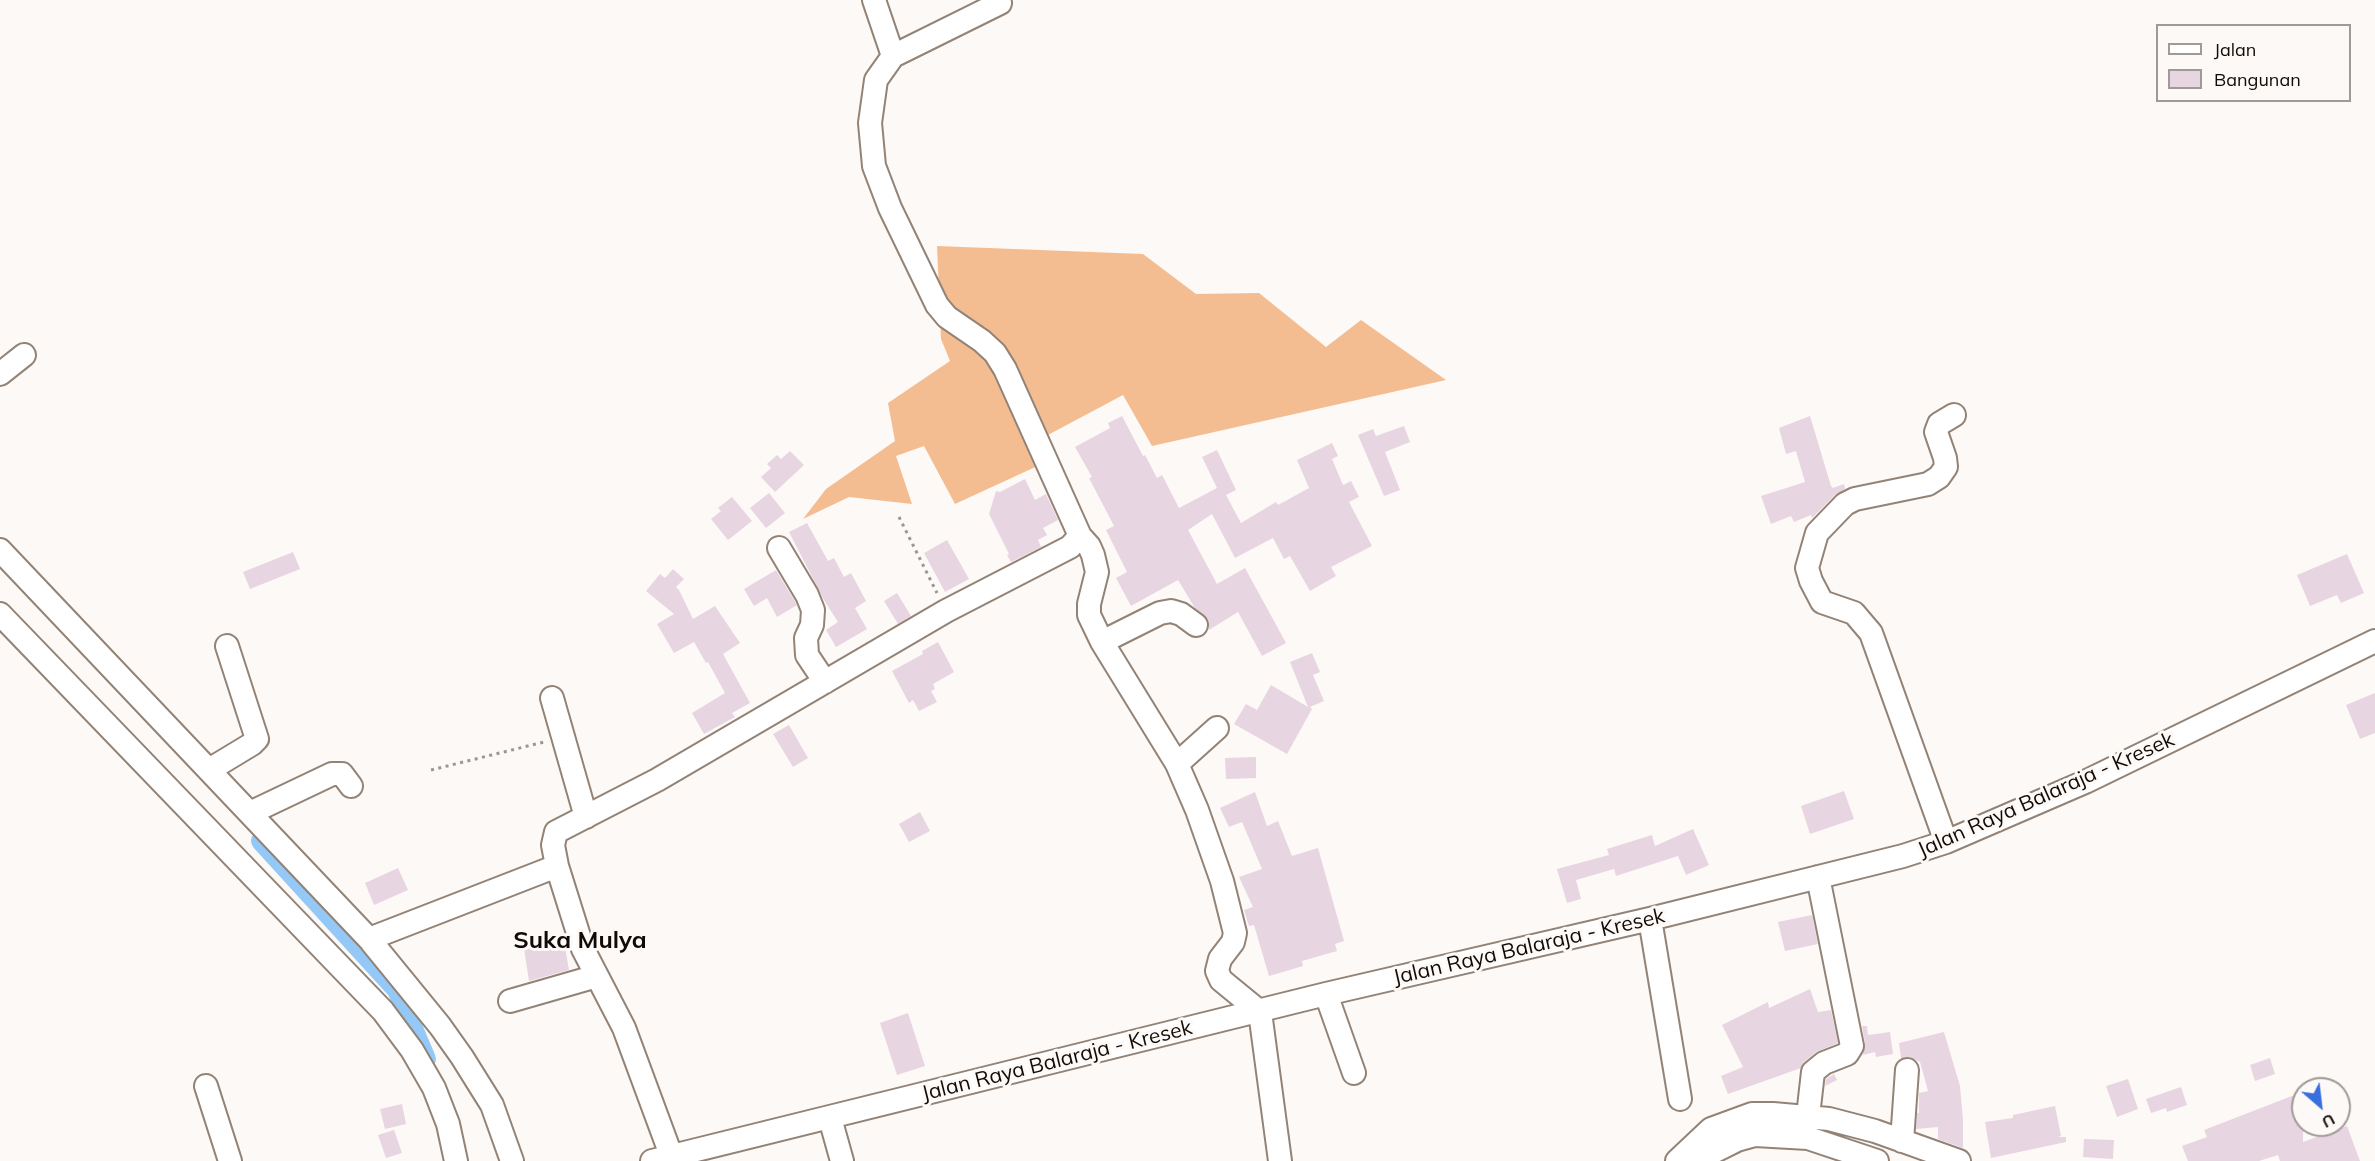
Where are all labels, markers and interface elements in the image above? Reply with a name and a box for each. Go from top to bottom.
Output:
legend [2156,24,2351,102]
text: Jalan [2214,38,2256,61]
text: Bangunan [2214,68,2301,91]
street label: Jalan Raya Balaraja - Kresek [1914,727,2178,863]
street label: Jalan Raya Balaraja - Kresek [1391,903,1667,991]
district label: Suka Mulya [513,927,647,955]
street label: Jalan Raya Balaraja - Kresek [919,1015,1195,1107]
north arrow [2291,1077,2351,1137]
text: U [2319,1110,2338,1133]

